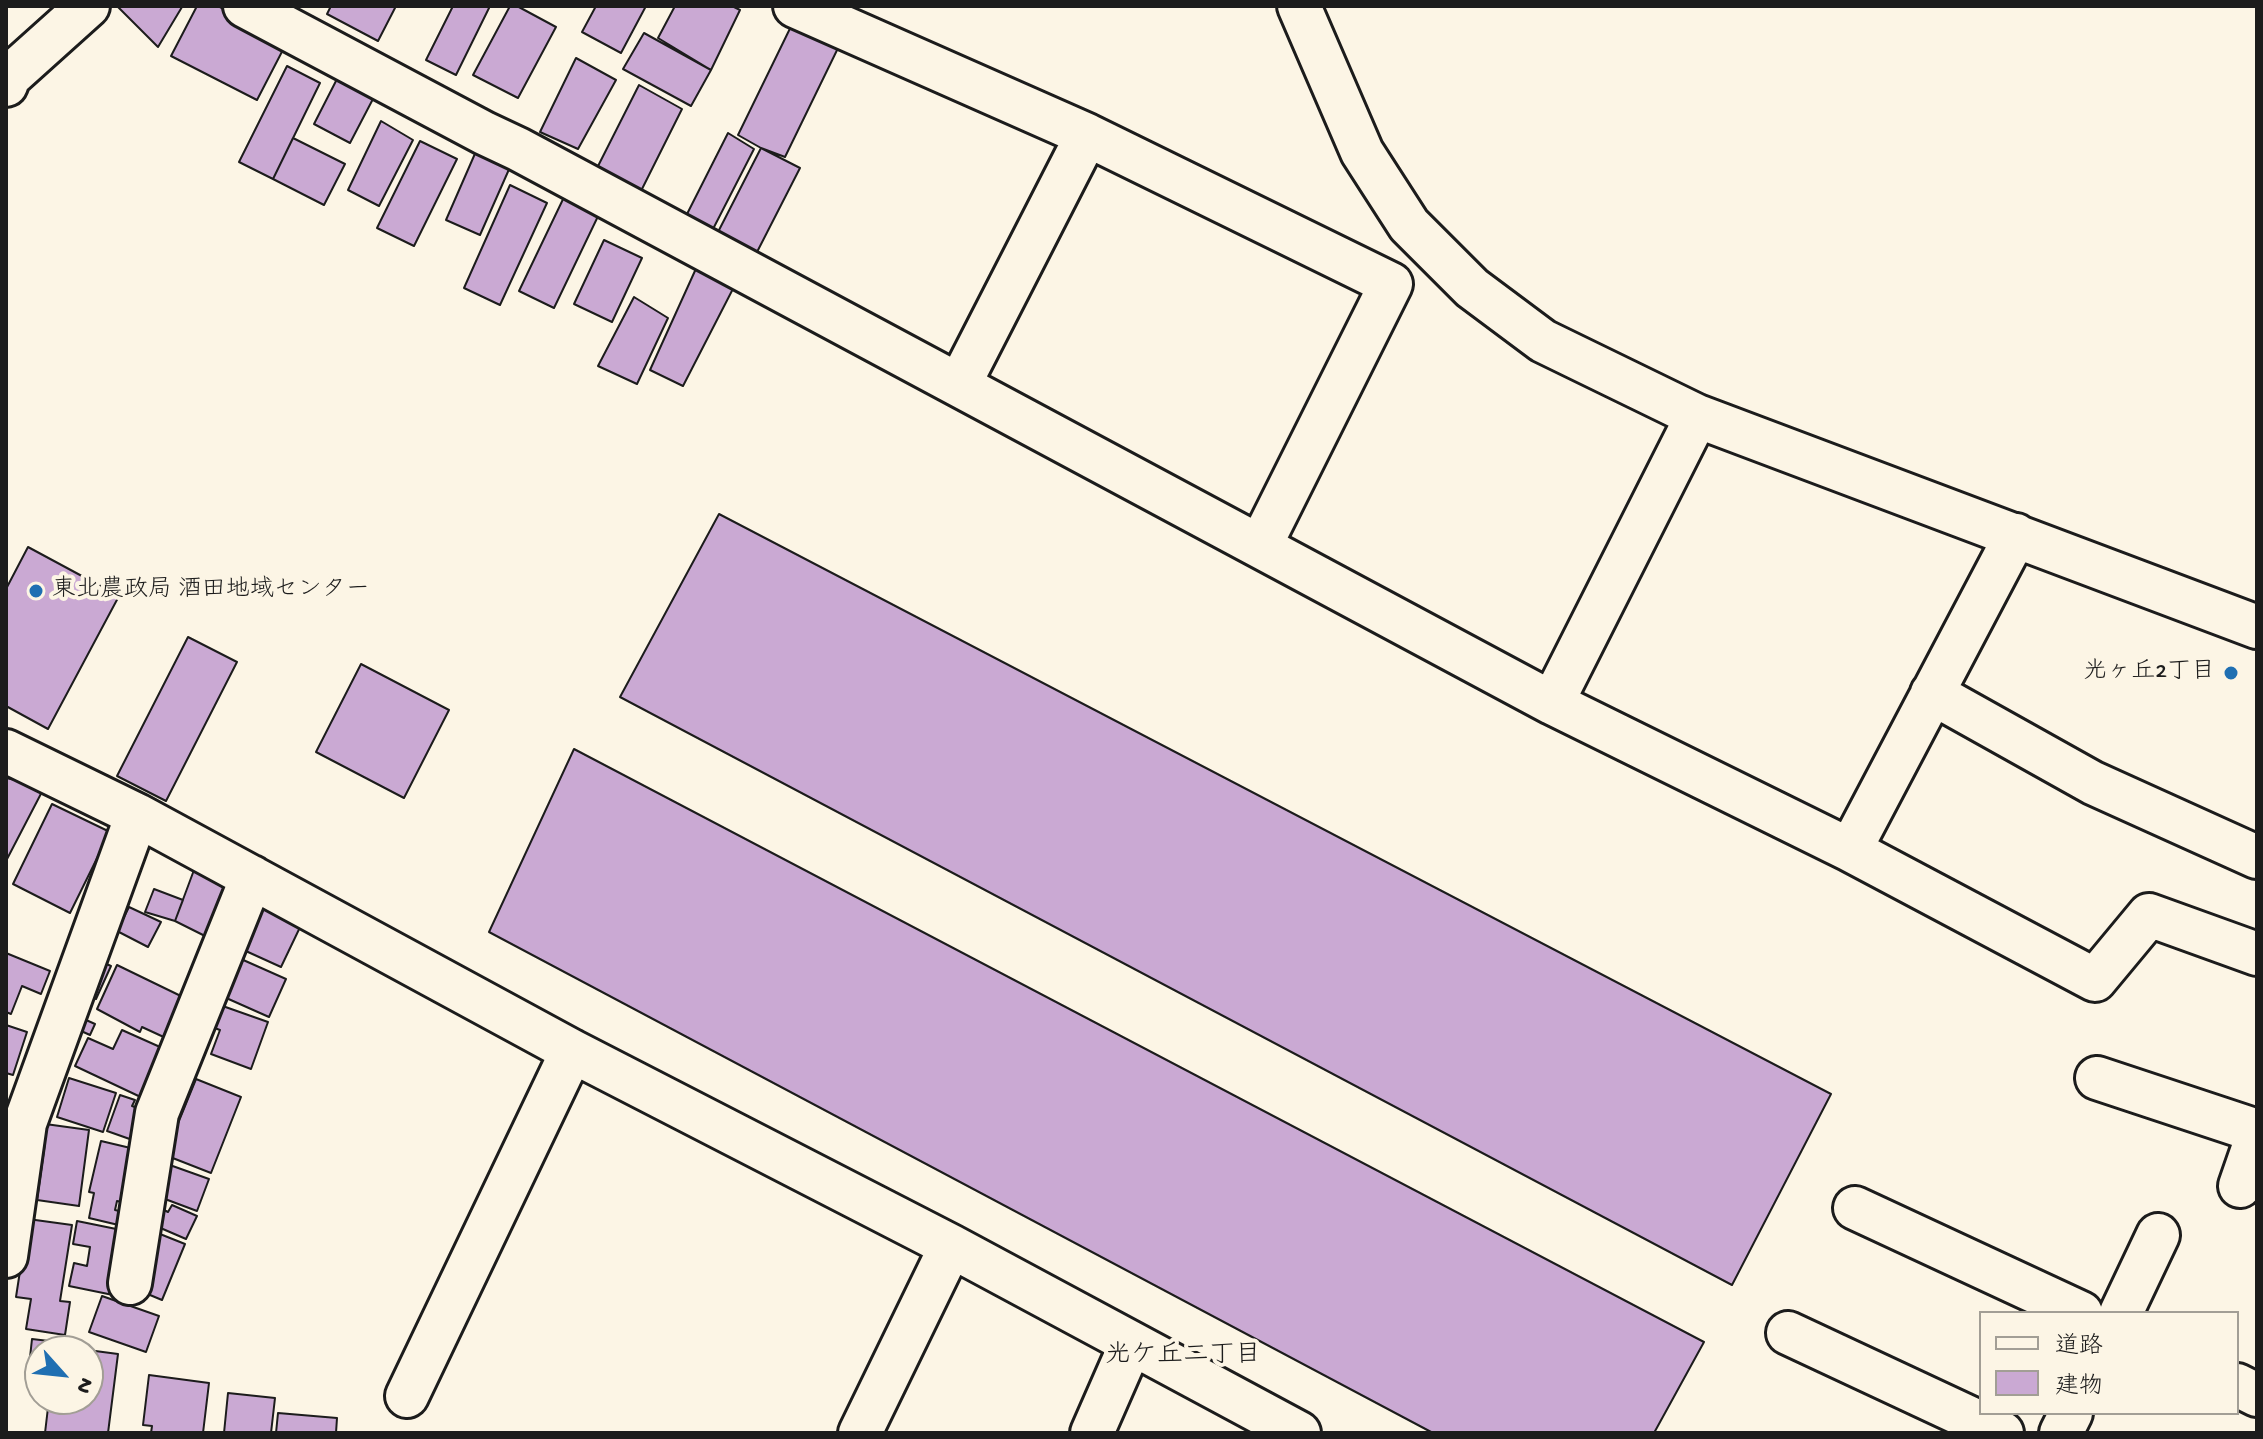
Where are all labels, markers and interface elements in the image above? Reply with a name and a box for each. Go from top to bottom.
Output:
place label: 東北農政局 酒田地域センター [52,577,370,605]
marker: 東北農政局 酒田地域センター [27,582,45,600]
place label: 光ヶ丘2丁目 [2083,659,2215,687]
marker: 光ヶ丘2丁目 [2222,664,2240,682]
legend [1979,1311,2239,1415]
text: 道路 [2055,1333,2103,1362]
north arrow [24,1335,104,1415]
district label: 光ケ丘二丁目 [1105,1341,1261,1373]
text: N [69,1373,98,1397]
text: 建物 [2055,1373,2103,1402]

